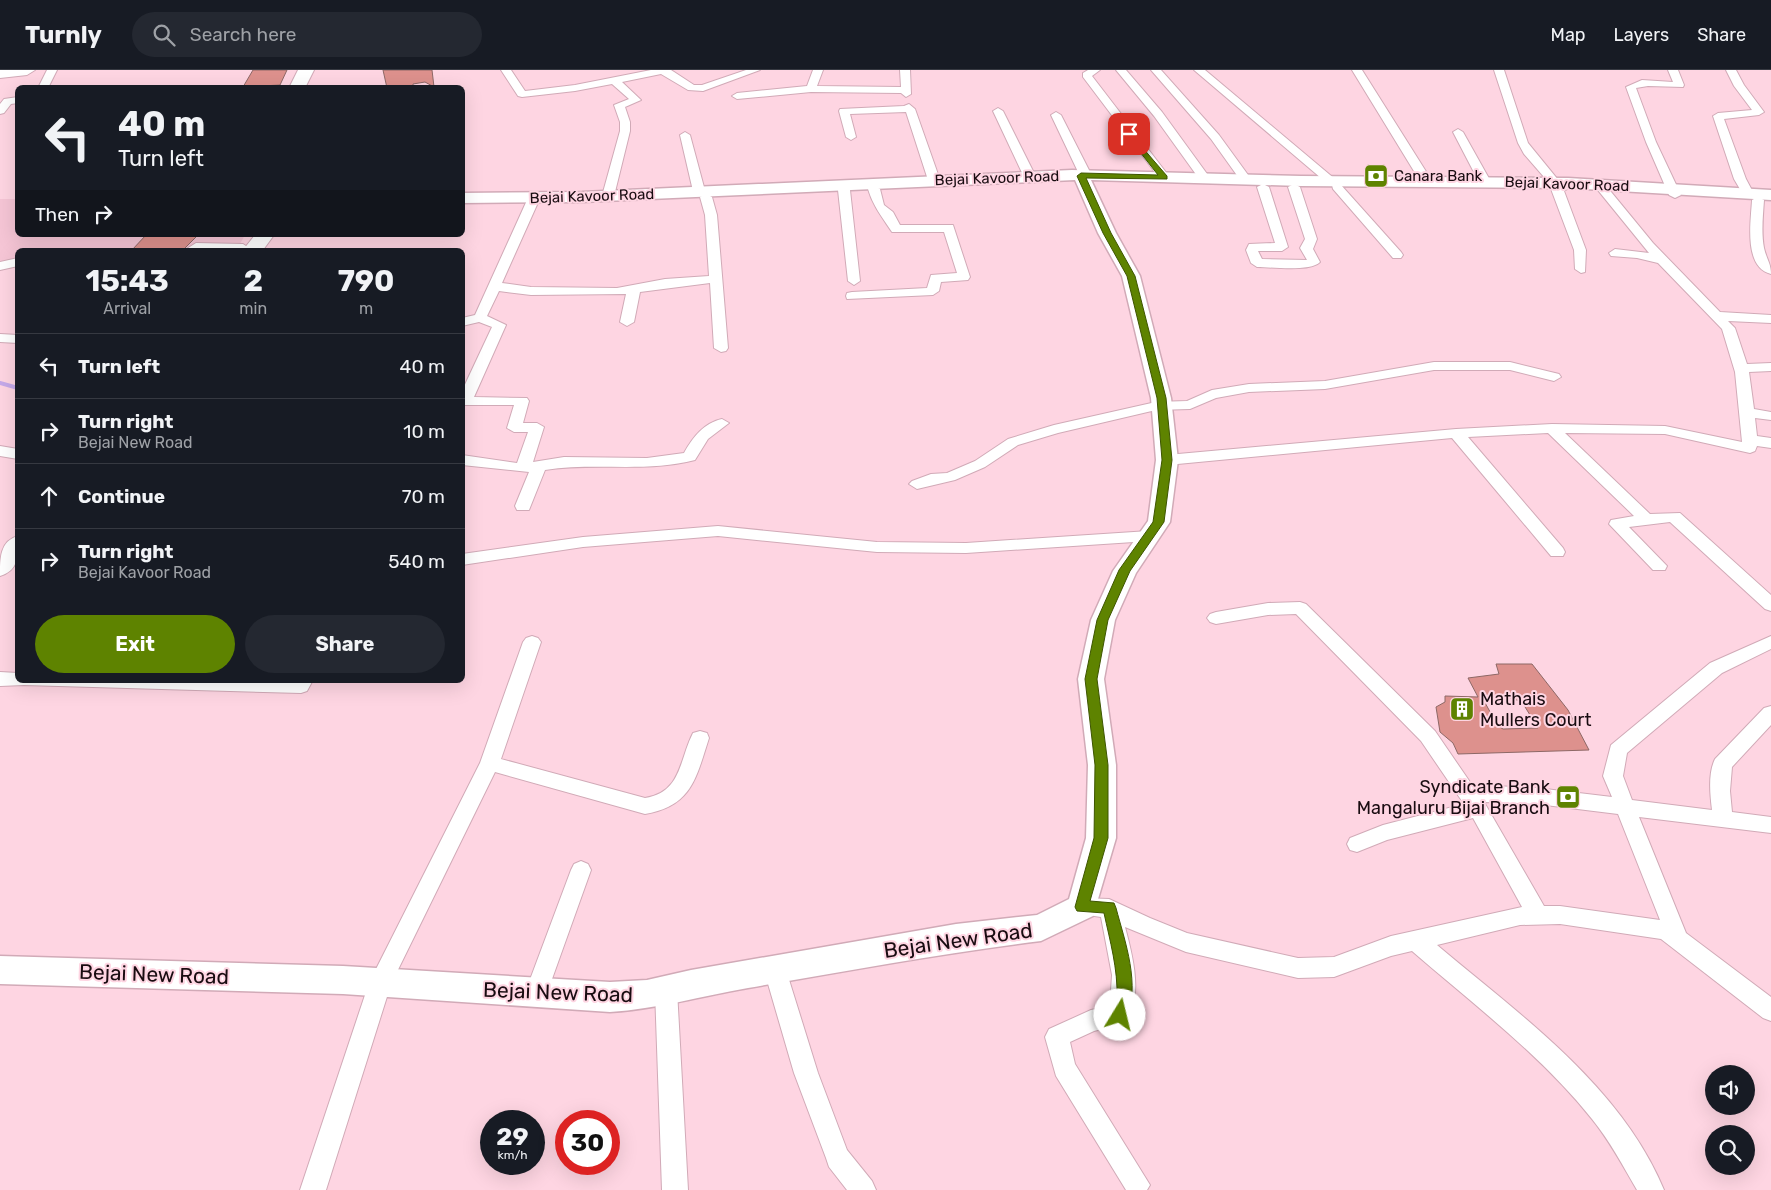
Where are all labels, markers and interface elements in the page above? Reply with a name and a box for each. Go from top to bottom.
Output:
search box [132,12,482,57]
text: Turnly [25,21,102,49]
icon: search [150,21,178,49]
text: Search here [190,23,296,46]
text: Map [1551,24,1586,46]
text: Layers [1614,24,1669,46]
text: Share [1697,24,1746,46]
text: 40 m [118,103,205,145]
icon: left [35,105,100,170]
pin [1108,113,1150,155]
icon: arrive [1115,120,1143,148]
text: Turn left [118,145,204,172]
bank icon: Canara Bank [1363,163,1389,189]
street label: Bejai Kavoor Road [934,167,1060,189]
place label: Canara Bank [1394,167,1483,185]
street label: Bejai Kavoor Road [1504,173,1630,195]
street label: Bejai Kavoor Road [529,185,655,207]
icon: right [89,200,117,228]
text: Then [35,203,79,226]
text: 15:43 [86,263,169,299]
text: 2 [243,263,263,299]
text: 790 [338,263,394,299]
text: Arrival [103,299,151,318]
text: min [239,299,267,318]
text: m [359,299,373,318]
icon: left [35,352,63,380]
text: Turn left [78,355,160,378]
text: 40 m [400,355,445,378]
text: Turn right [78,410,173,433]
icon: right [35,417,63,445]
text: 10 m [403,420,445,443]
text: Bejai New Road [78,433,193,452]
icon: ahead [35,482,63,510]
text: Continue [78,485,165,508]
text: 70 m [402,485,445,508]
text: Turn right [78,540,173,563]
icon: right [35,547,63,575]
text: 540 m [388,550,445,573]
text: Bejai Kavoor Road [78,563,211,582]
button: Exit [35,615,235,673]
button: Share [245,615,445,673]
place label: Mathais Mullers Court [1480,688,1591,731]
building icon: Mathais Mullers Court [1449,696,1475,722]
place label: Syndicate Bank Mangaluru Bijai Branch [1357,776,1551,819]
bank icon: Syndicate Bank Mangaluru Bijai Branch [1555,784,1581,810]
street label: Bejai New Road [882,917,1034,963]
street label: Bejai New Road [78,959,230,989]
street label: Bejai New Road [482,977,634,1007]
position arrow [1093,988,1145,1040]
map controls [1705,1065,1755,1175]
button: sound [1705,1065,1755,1115]
speed limit sign: 30 [555,1110,620,1175]
text: 29 [496,1122,529,1151]
button: search [1705,1125,1755,1175]
text: km/h [498,1148,527,1162]

